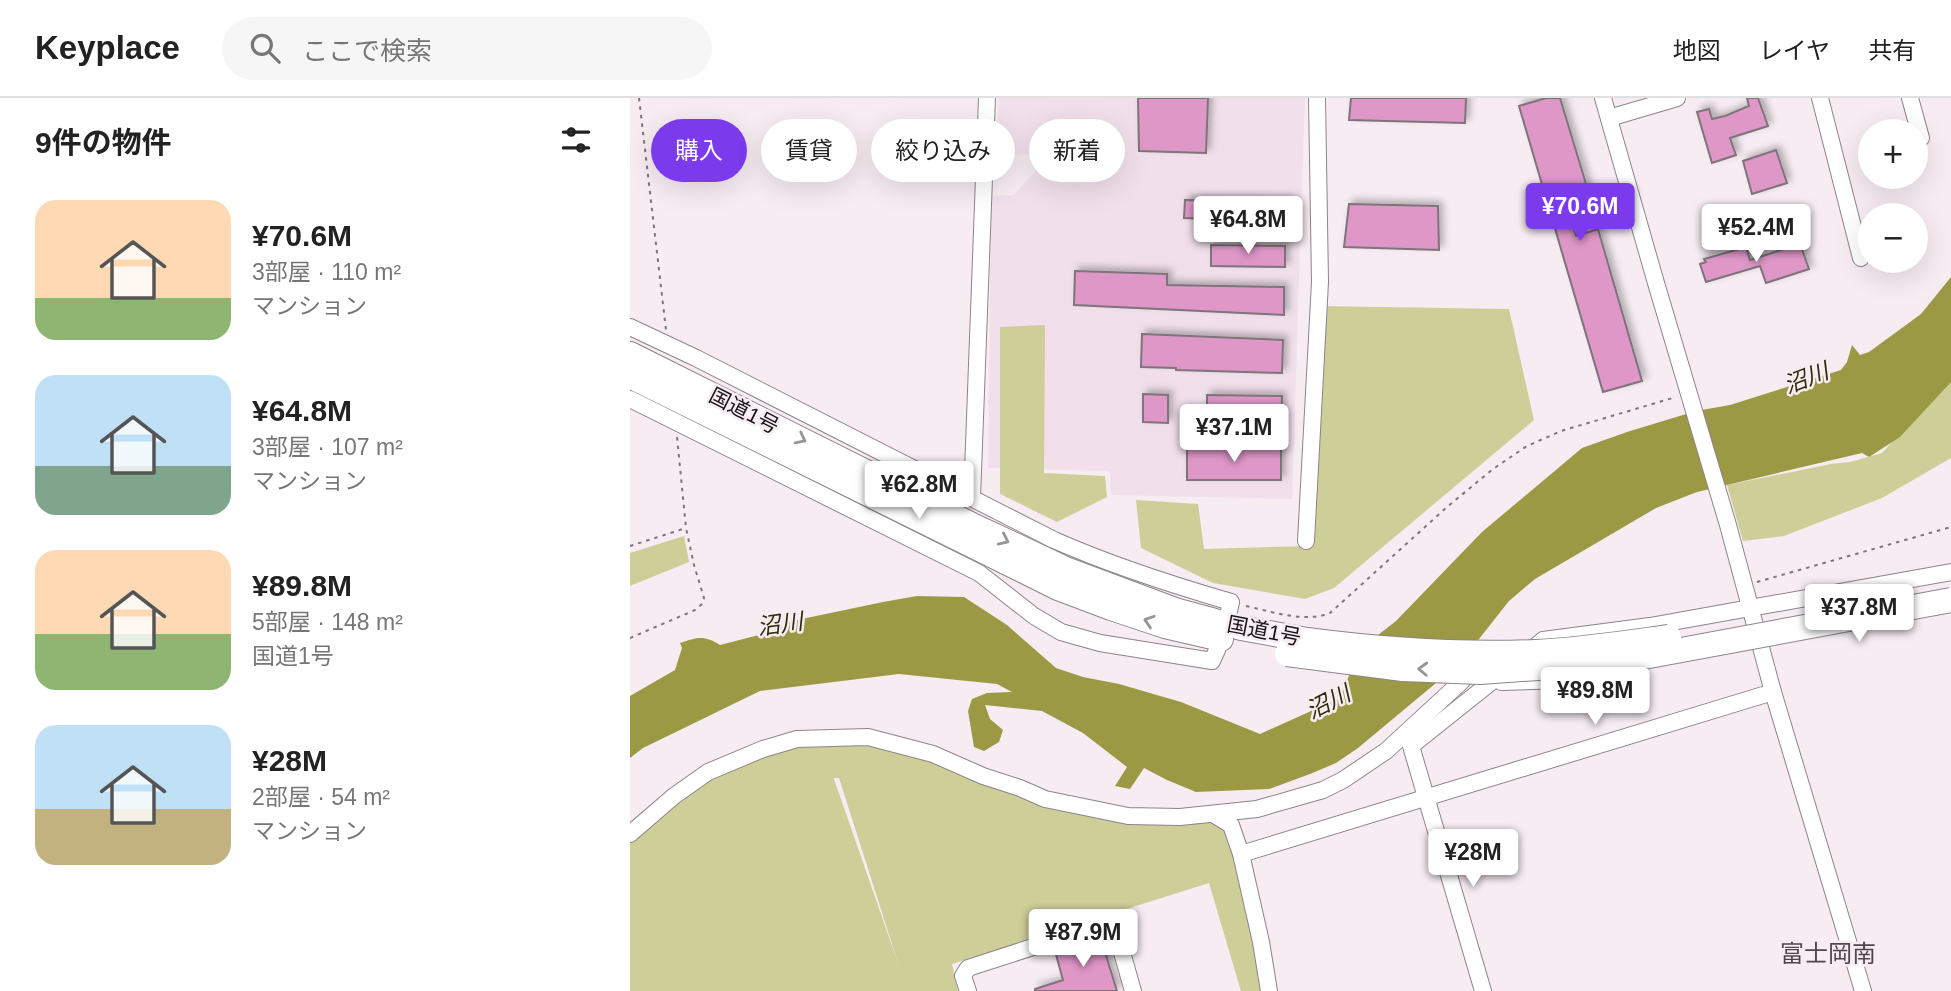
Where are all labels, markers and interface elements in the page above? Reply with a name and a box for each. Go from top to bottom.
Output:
search box [222,17,712,80]
text: Keyplace [35,29,180,66]
icon: search [246,29,284,67]
text: ここで検索 [302,36,432,66]
text: 地図 [1673,37,1721,64]
text: レイヤ [1759,37,1830,64]
text: 共有 [1868,37,1916,64]
chip: 購入 [651,119,747,182]
chip: 賃貸 [761,119,857,182]
chip: 絞り込み [871,119,1015,182]
chip: 新着 [1029,119,1125,182]
map controls [1858,119,1928,273]
button: + [1858,119,1928,189]
icon: filters [557,121,595,159]
text: 9件の物件 [35,126,172,159]
pin: ¥70.6M [1523,184,1637,243]
text: ¥70.6M [1542,193,1618,219]
pin: ¥64.8M [1191,197,1305,256]
button: − [1858,203,1928,273]
pin: ¥52.4M [1699,204,1813,264]
text: ¥64.8M [1210,206,1286,232]
text: ¥52.4M [1718,214,1794,240]
text: ¥70.6M [252,219,352,252]
icon: home [91,228,175,312]
text: 3部屋 · 110 m² [252,259,401,285]
text: マンション [252,293,367,319]
water label: 沼川 [1780,357,1835,398]
street label: 国道1号 [706,383,783,438]
text: ¥64.8M [252,394,352,427]
icon: home [91,403,175,487]
pin: ¥37.1M [1177,404,1291,464]
text: ¥37.1M [1196,414,1272,440]
one-way arrow [794,431,806,445]
text: 3部屋 · 107 m² [252,434,403,460]
pin: ¥62.8M [862,462,976,521]
text: マンション [252,468,367,494]
text: ¥62.8M [881,471,957,497]
one-way arrow [997,532,1009,546]
text: ¥89.8M [252,569,352,602]
icon: home [91,578,175,662]
pin: ¥37.8M [1802,584,1916,644]
text: ¥37.8M [1821,594,1897,620]
water label: 沼川 [755,608,808,640]
text: 5部屋 · 148 m² [252,609,403,635]
street label: 国道1号 [1225,612,1303,649]
one-way arrow [1143,615,1156,629]
text: 国道1号 [252,643,334,669]
one-way arrow [1418,662,1429,677]
pin: ¥89.8M [1538,668,1652,727]
text: ¥89.8M [1557,677,1633,703]
water label: 沼川 [1302,679,1357,724]
text: ¥28M [252,744,327,777]
icon: home [91,753,175,837]
text: 2部屋 · 54 m² [252,784,390,810]
text: マンション [252,818,367,844]
pin: ¥28M [1432,830,1514,889]
text: ¥28M [1444,839,1502,865]
pin: ¥87.9M [1026,910,1140,969]
text: ¥87.9M [1045,919,1121,945]
district label: 富士岡南 [1780,940,1876,967]

